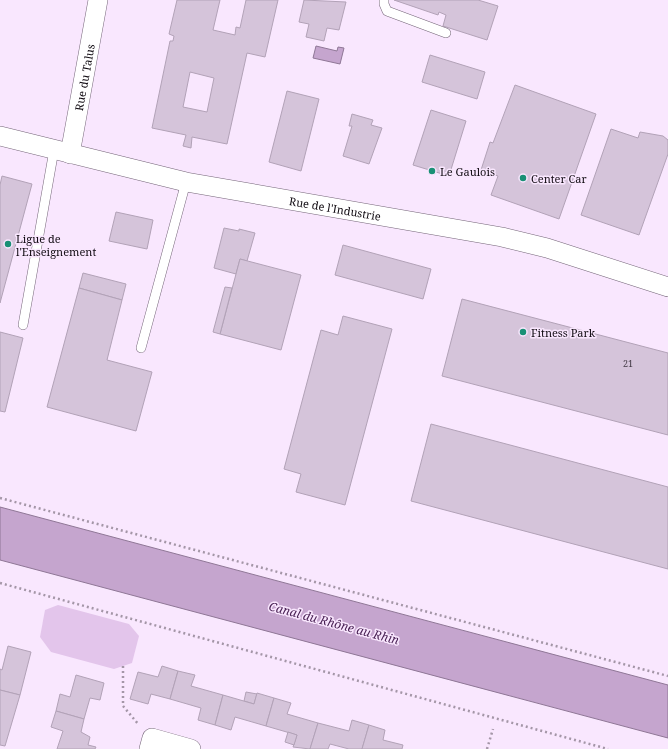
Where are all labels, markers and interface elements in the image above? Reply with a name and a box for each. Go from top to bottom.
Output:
street label: Rue du Talus [71,43,97,112]
place label: Le Gaulois [440,164,495,179]
marker: Le Gaulois [427,166,437,176]
place label: Center Car [531,171,587,186]
marker: Center Car [518,173,528,183]
street label: Rue de l'Industrie [288,193,382,223]
place label: Ligue de l'Enseignement [16,231,96,259]
marker: Ligue de l'Enseignement [3,239,13,249]
place label: Fitness Park [531,325,596,340]
marker: Fitness Park [518,327,528,337]
house number: 21 [623,357,633,370]
water label: Canal du Rhône au Rhin [267,597,401,649]

